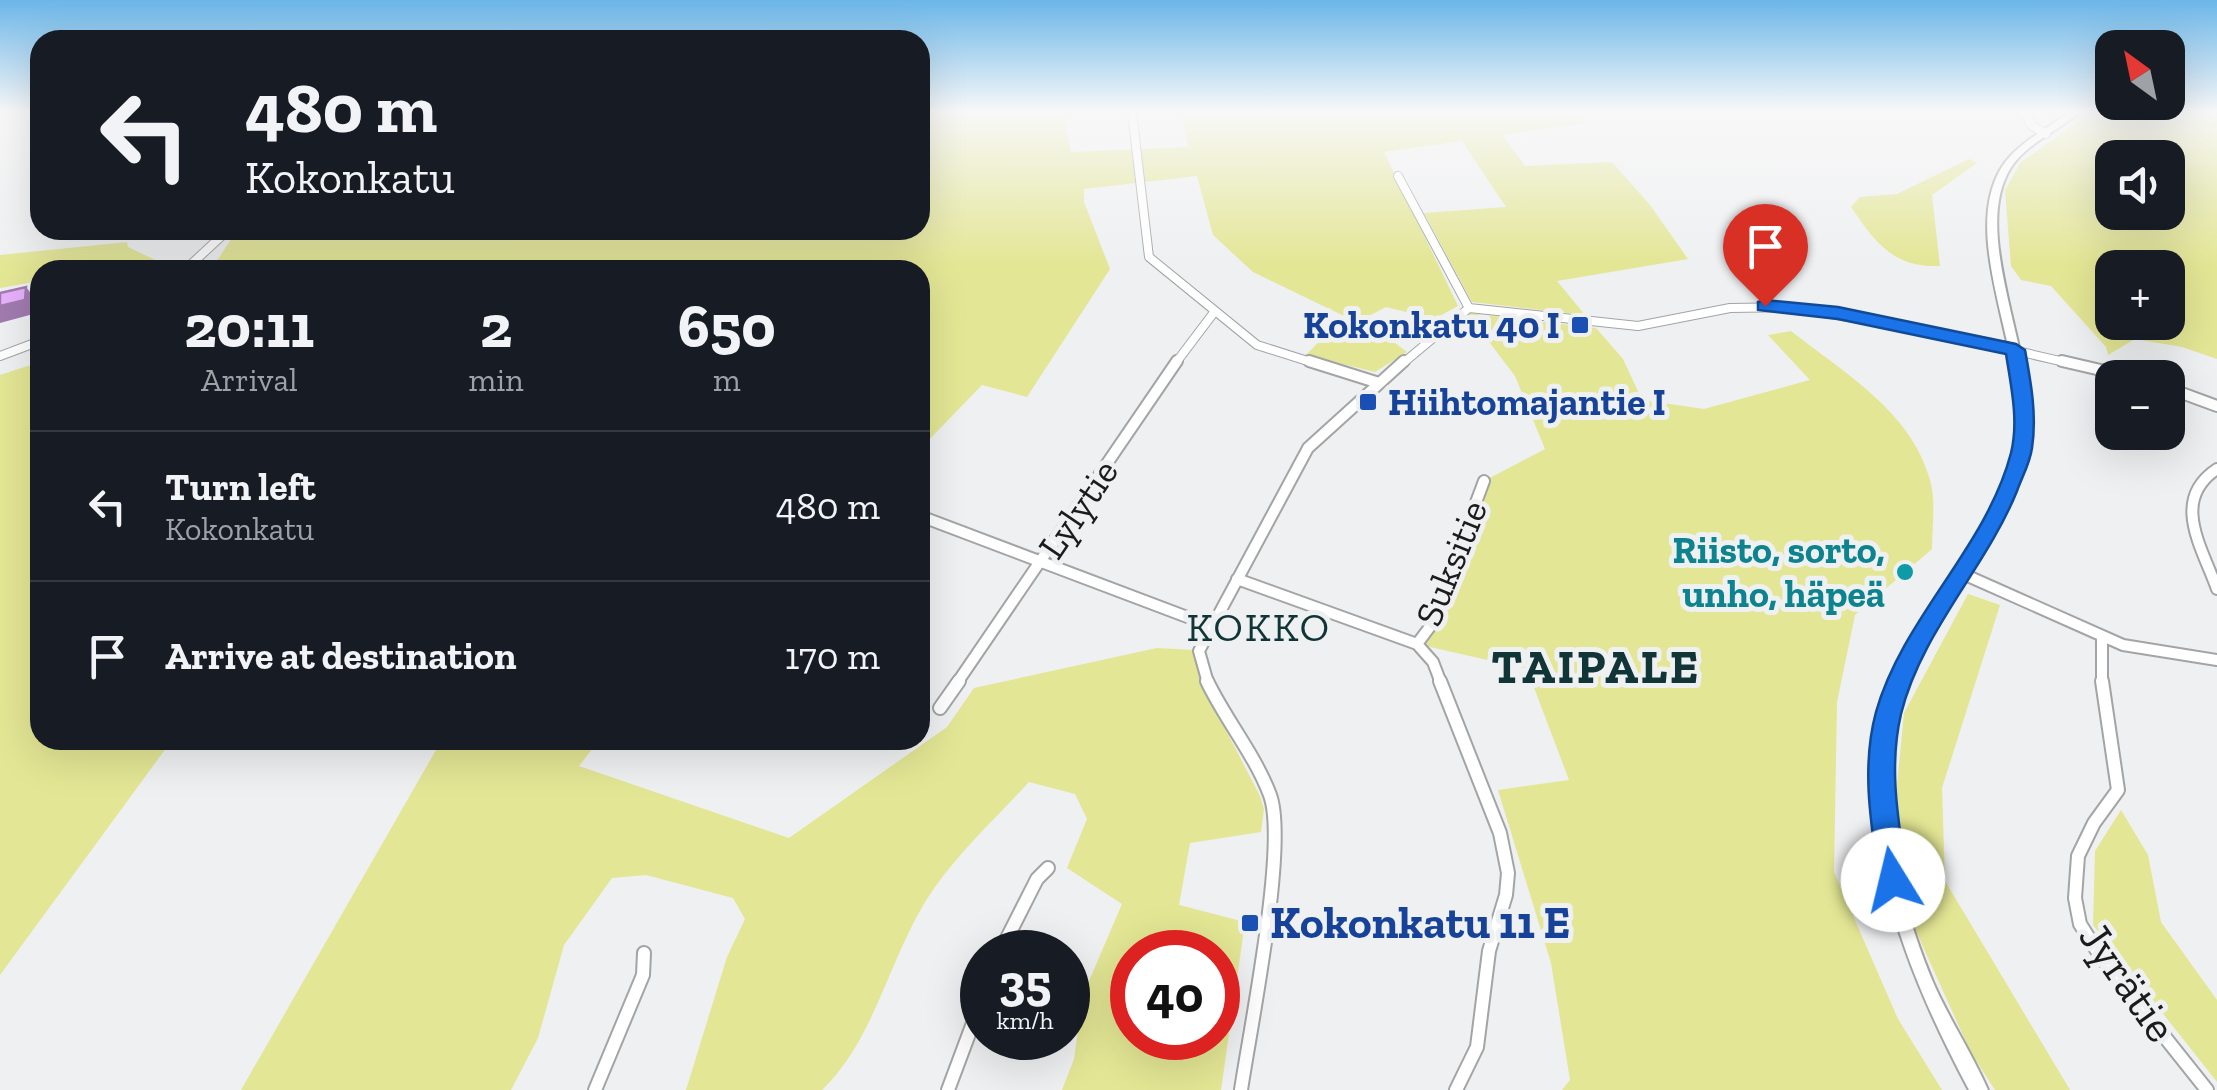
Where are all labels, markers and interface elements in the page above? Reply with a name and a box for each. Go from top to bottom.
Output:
north arrow [2095,30,2185,120]
map controls [2095,30,2185,450]
text: 480 m [245,66,437,150]
icon: left [80,70,210,200]
button: sound [2095,140,2185,230]
text: Kokonkatu [245,151,455,205]
pin [1723,204,1808,307]
icon: arrive [1738,219,1793,274]
button: + [2095,250,2185,340]
text: 20:11 [184,290,314,362]
text: 2 [480,290,512,362]
text: 650 [678,290,776,362]
place label: Kokonkatu 40 I [1303,302,1560,348]
marker: Kokonkatu 40 I [1569,314,1591,336]
button: − [2095,360,2185,450]
text: Arrival [201,361,298,399]
text: min [469,361,524,399]
text: m [713,361,741,399]
place label: Hiihtomajantie I [1388,379,1666,425]
marker: Hiihtomajantie I [1357,391,1379,413]
street label: Lylytie [1028,451,1128,567]
text: Turn left [165,464,316,510]
icon: left [80,479,135,534]
text: 480 m [776,483,880,529]
street label: Suksitie [1405,494,1497,632]
text: Kokonkatu [165,510,314,548]
place label: Riisto, sorto, unho, häpeä [1673,527,1885,617]
marker: Riisto, sorto, unho, häpeä [1894,561,1916,583]
district label: KOKKO [1187,603,1331,651]
icon: arrive [80,629,135,684]
text: Arrive at destination [165,633,516,679]
text: 170 m [785,633,880,679]
district label: TAIPALE [1491,638,1701,695]
position arrow [1841,828,1945,932]
place label: Kokonkatu 11 E [1270,896,1570,950]
marker: Kokonkatu 11 E [1239,912,1261,934]
street label: Jyrätie [2068,912,2188,1052]
speed limit sign: 40 [1110,930,1240,1060]
text: 35 [999,953,1051,1013]
text: km/h [996,1005,1054,1035]

